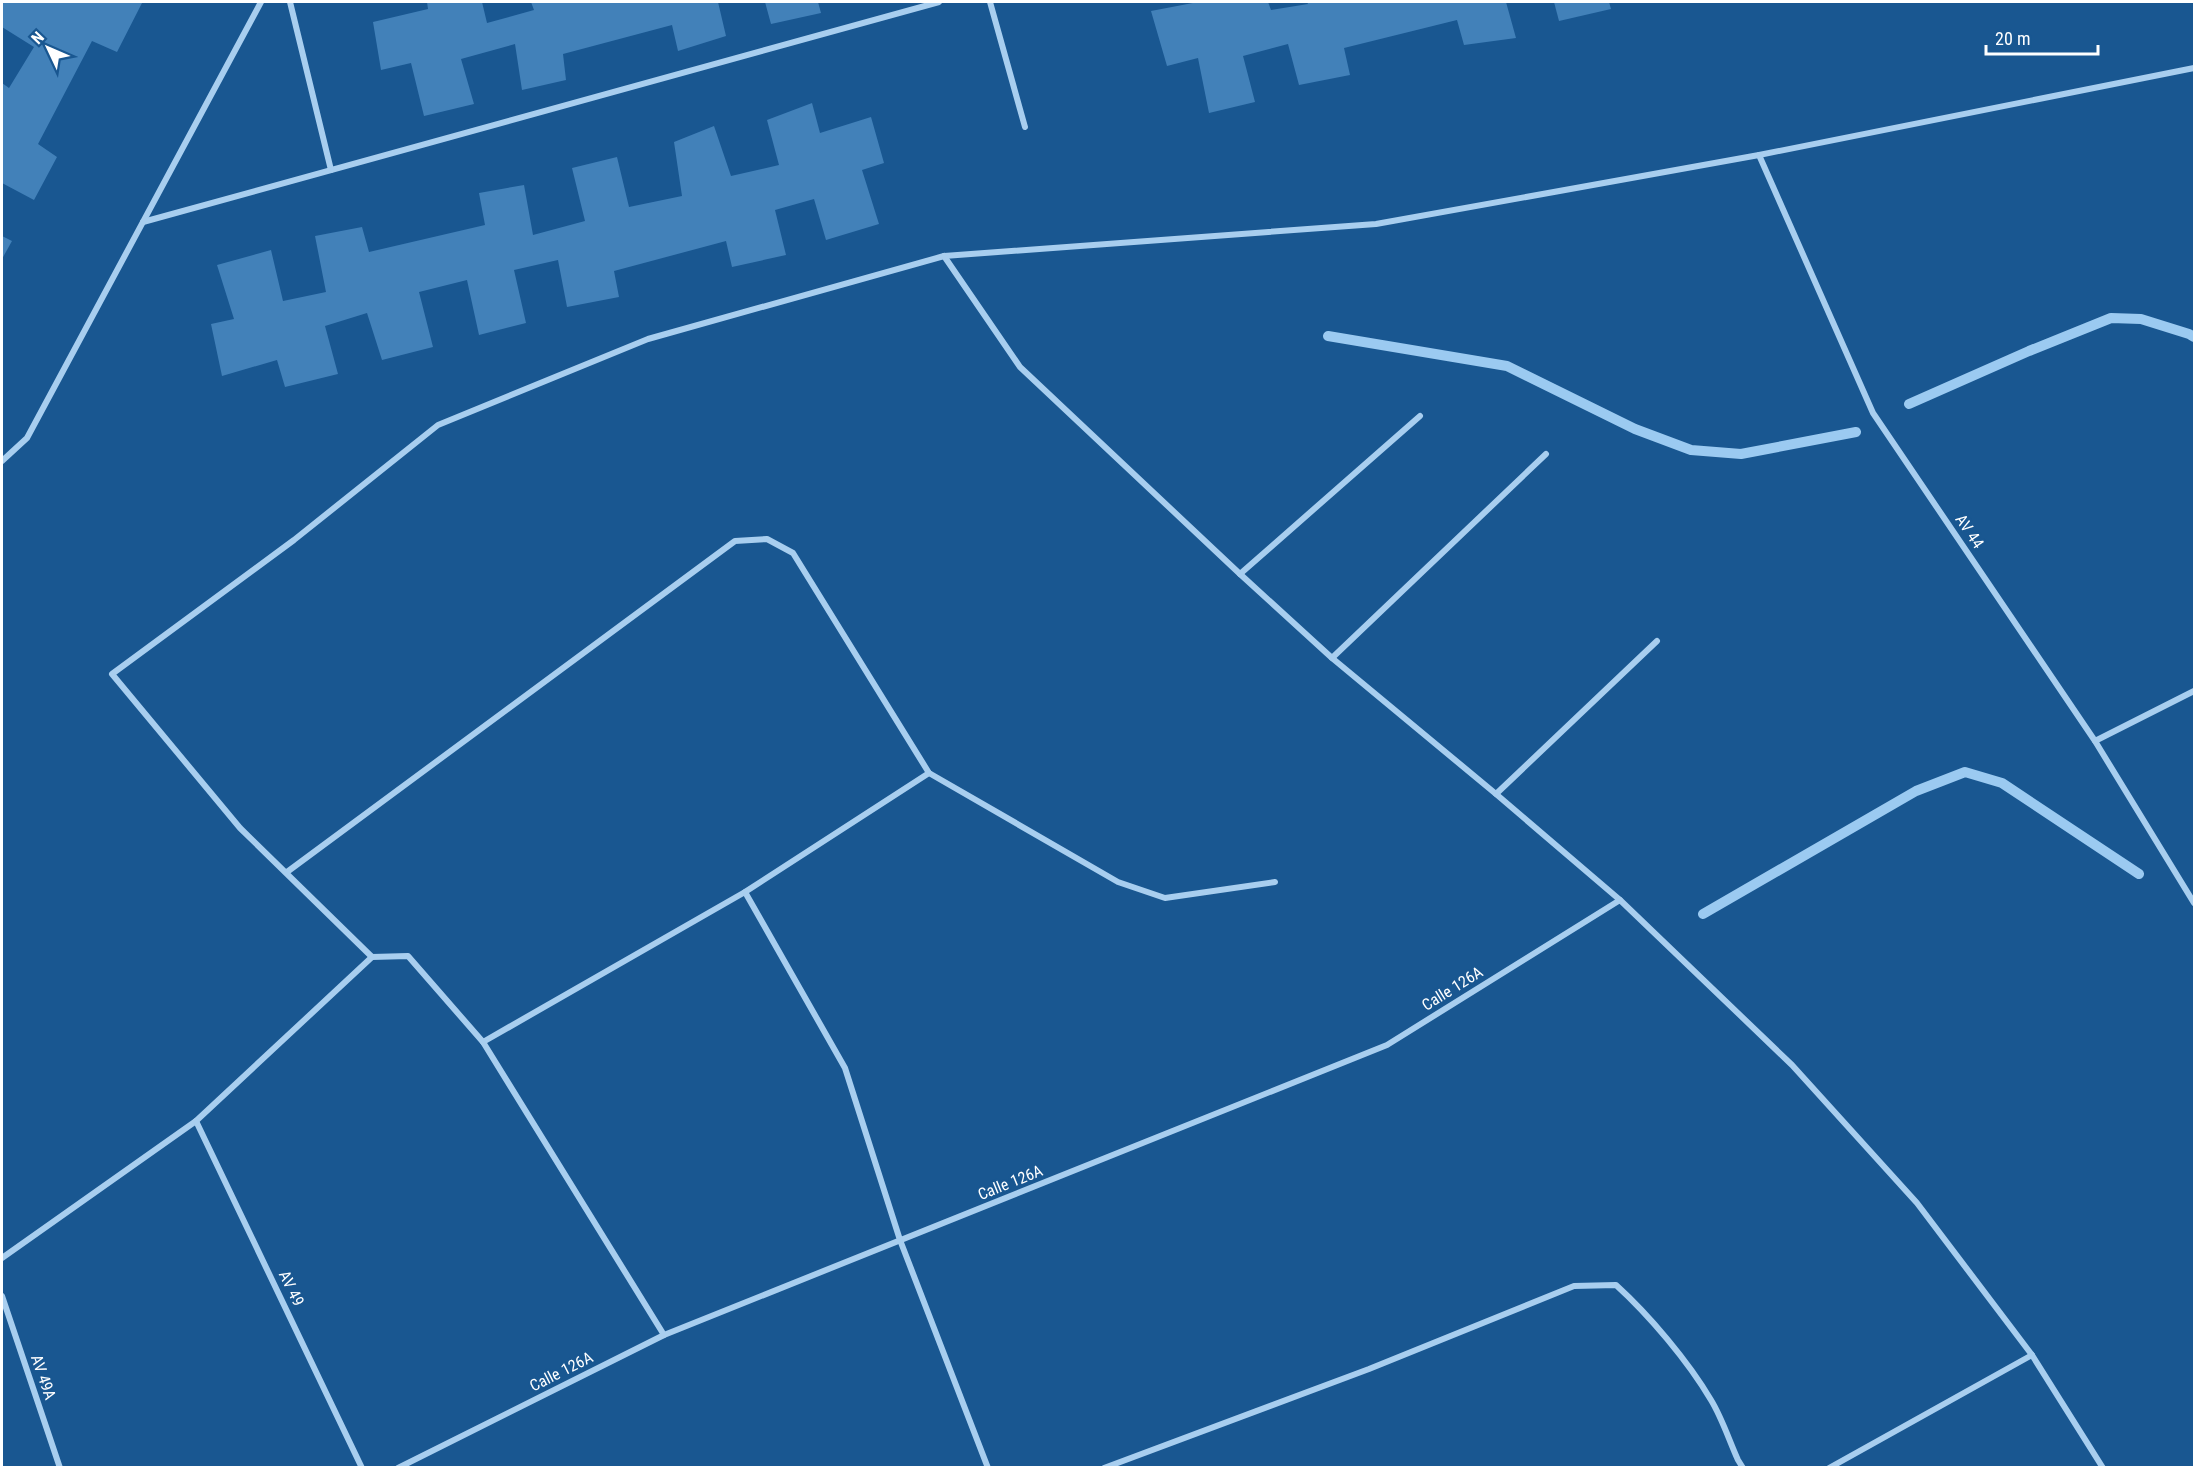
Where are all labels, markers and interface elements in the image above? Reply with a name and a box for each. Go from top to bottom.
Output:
north arrow [18,18,78,78]
scale bar [1986,18,2098,56]
text: N [27,28,48,48]
text: 20 m [1995,28,2030,49]
street label: AV 44 [1951,511,1988,552]
street label: Calle 126A [1418,962,1486,1015]
street label: Calle 126A [975,1161,1045,1204]
street label: AV 49 [275,1267,308,1309]
street label: Calle 126A [527,1348,596,1395]
street label: AV 49A [27,1352,60,1402]

